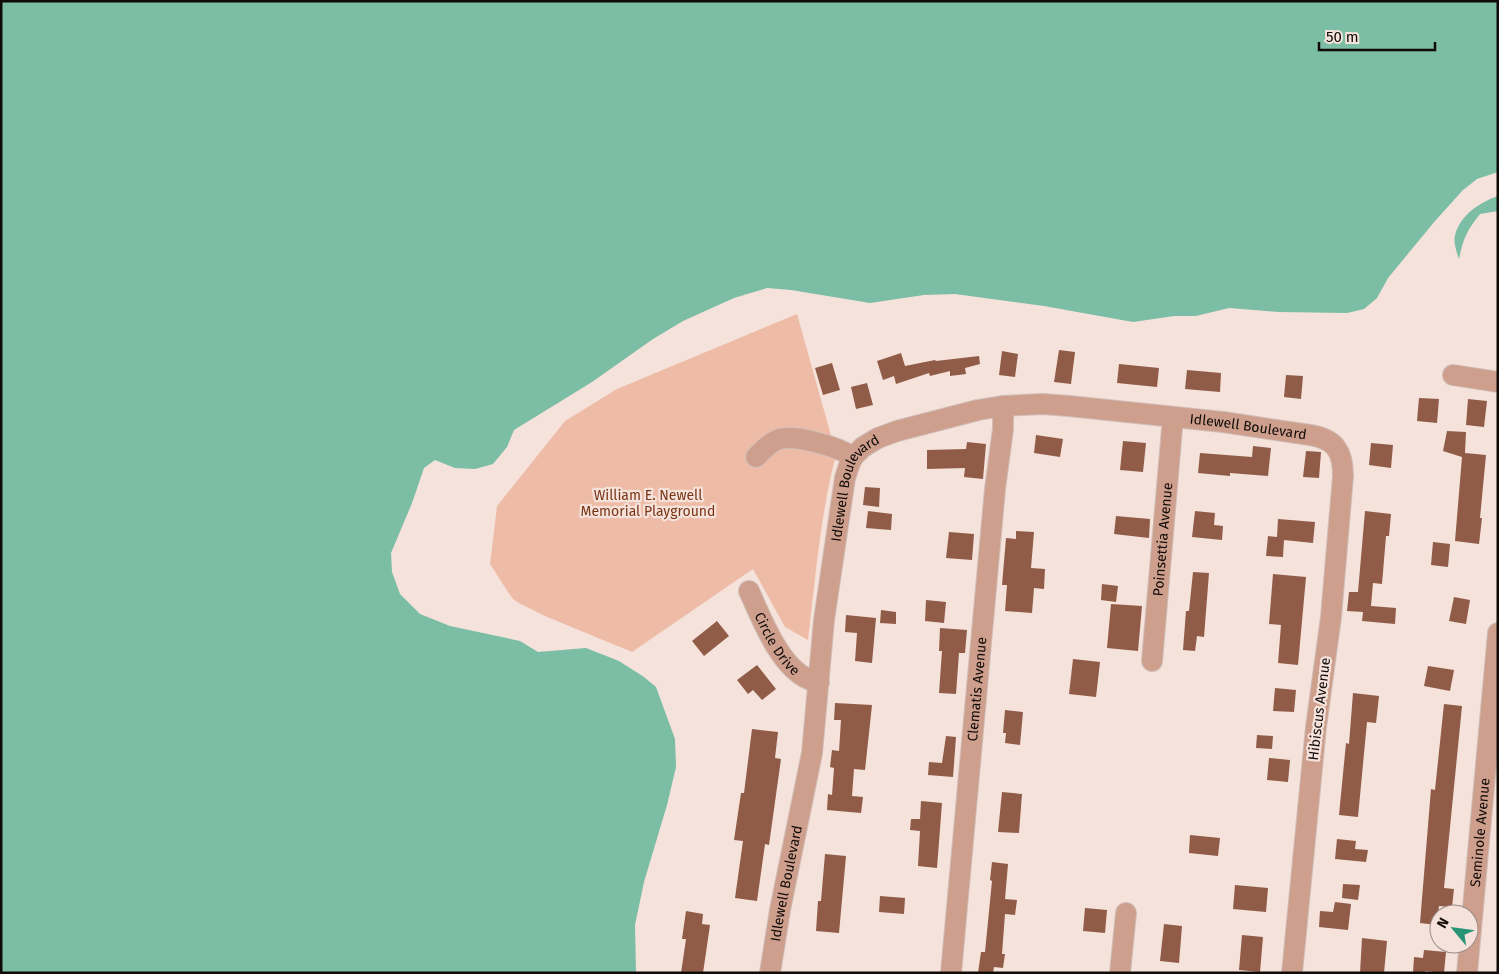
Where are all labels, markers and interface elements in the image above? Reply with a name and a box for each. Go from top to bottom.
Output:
scale bar [1319,20,1435,52]
text: 50 m [1326,28,1359,46]
street label: Idlewell Boulevard [1189,411,1308,443]
street label: Idlewell Boulevard [828,431,882,543]
street label: Poinsettia Avenue [1150,482,1176,597]
park label: William E. Newell Memorial Playground [581,487,715,520]
street label: Circle Drive [751,610,803,679]
street label: Clematis Avenue [964,636,991,742]
street label: Hibiscus Avenue [1305,657,1334,762]
street label: Seminole Avenue [1467,777,1494,888]
street label: Idlewell Boulevard [767,824,806,943]
north arrow [1429,904,1479,954]
text: N [1433,915,1453,931]

